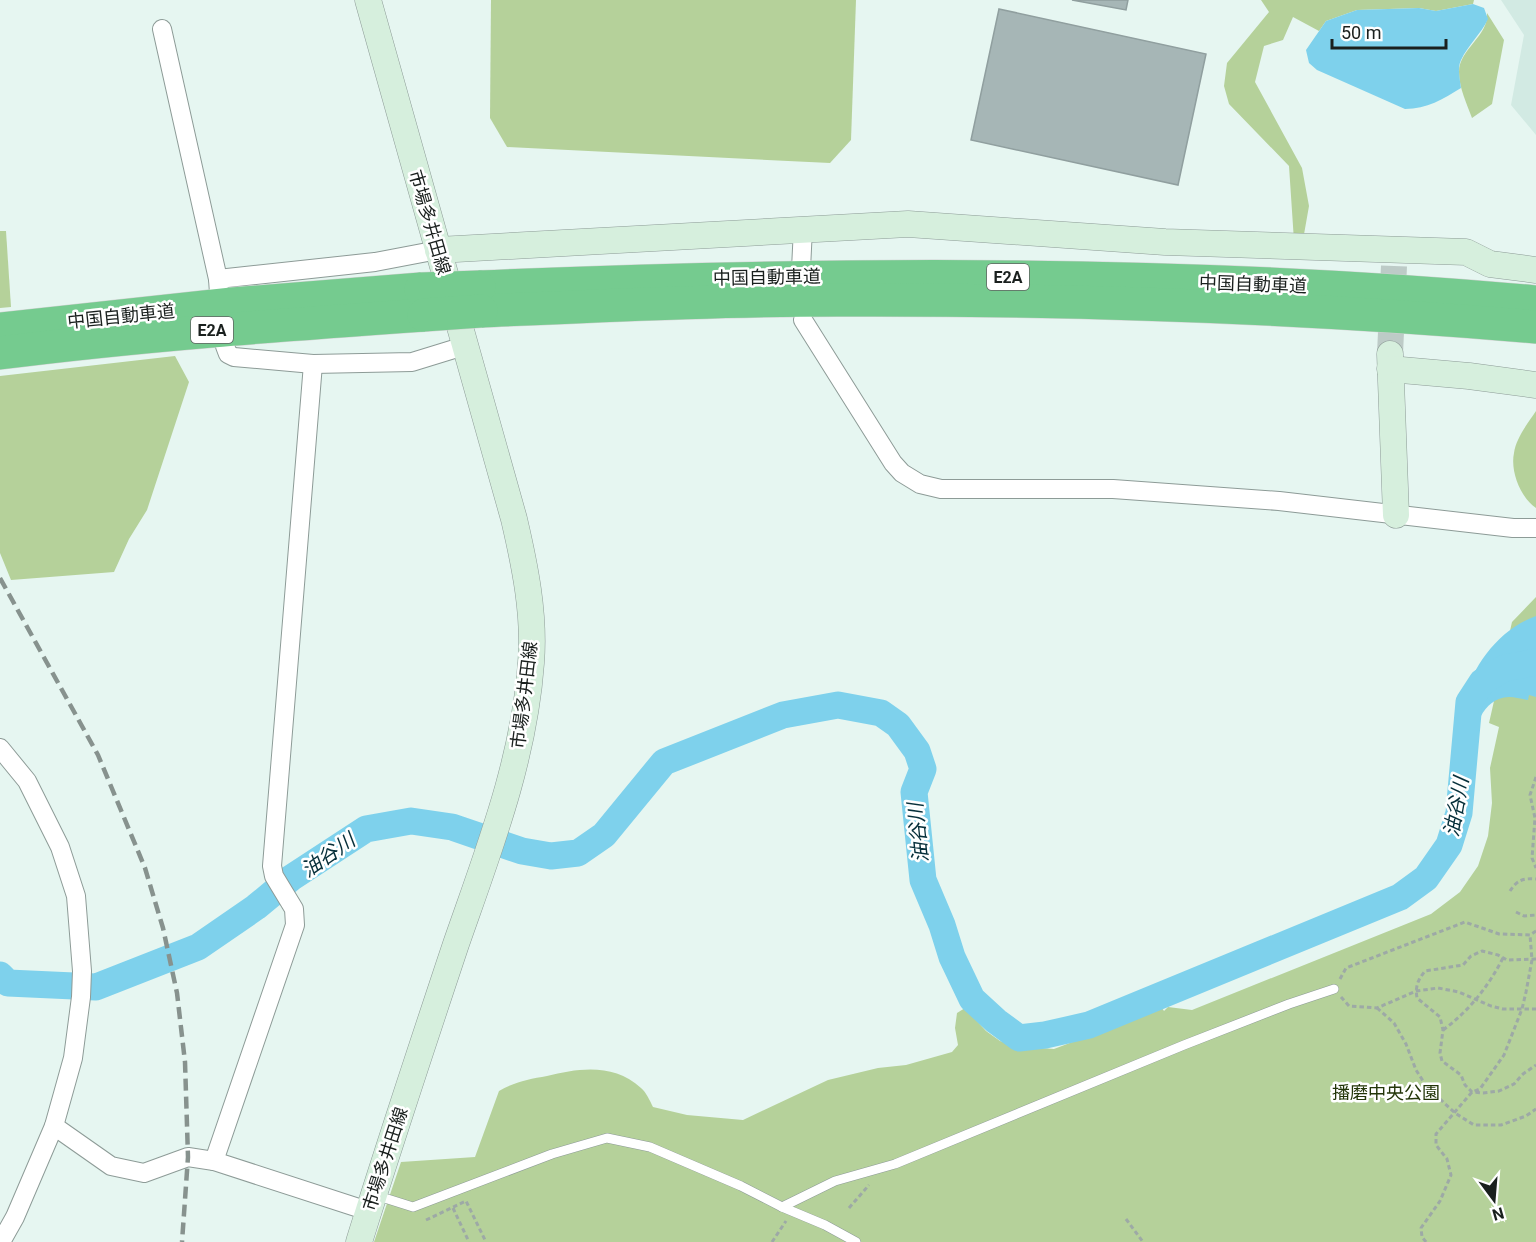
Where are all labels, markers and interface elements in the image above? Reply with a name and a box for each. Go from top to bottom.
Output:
scale bar [1332,12,1446,50]
text: 50 m [1341,22,1381,43]
street label: 市場多井田線 [405,167,455,277]
road number: E2A [987,264,1029,290]
street label: 中国自動車道 [713,266,821,288]
street label: 中国自動車道 [1199,272,1307,296]
street label: 中国自動車道 [66,300,176,332]
road number: E2A [191,317,233,343]
street label: 市場多井田線 [507,640,541,750]
water label: 油谷川 [1439,773,1473,839]
water label: 油谷川 [903,800,933,864]
water label: 油谷川 [297,827,361,882]
park label: 播磨中央公園 [1332,1082,1440,1103]
street label: 市場多井田線 [358,1104,412,1214]
north arrow [1464,1170,1524,1230]
text: N [1490,1203,1506,1225]

